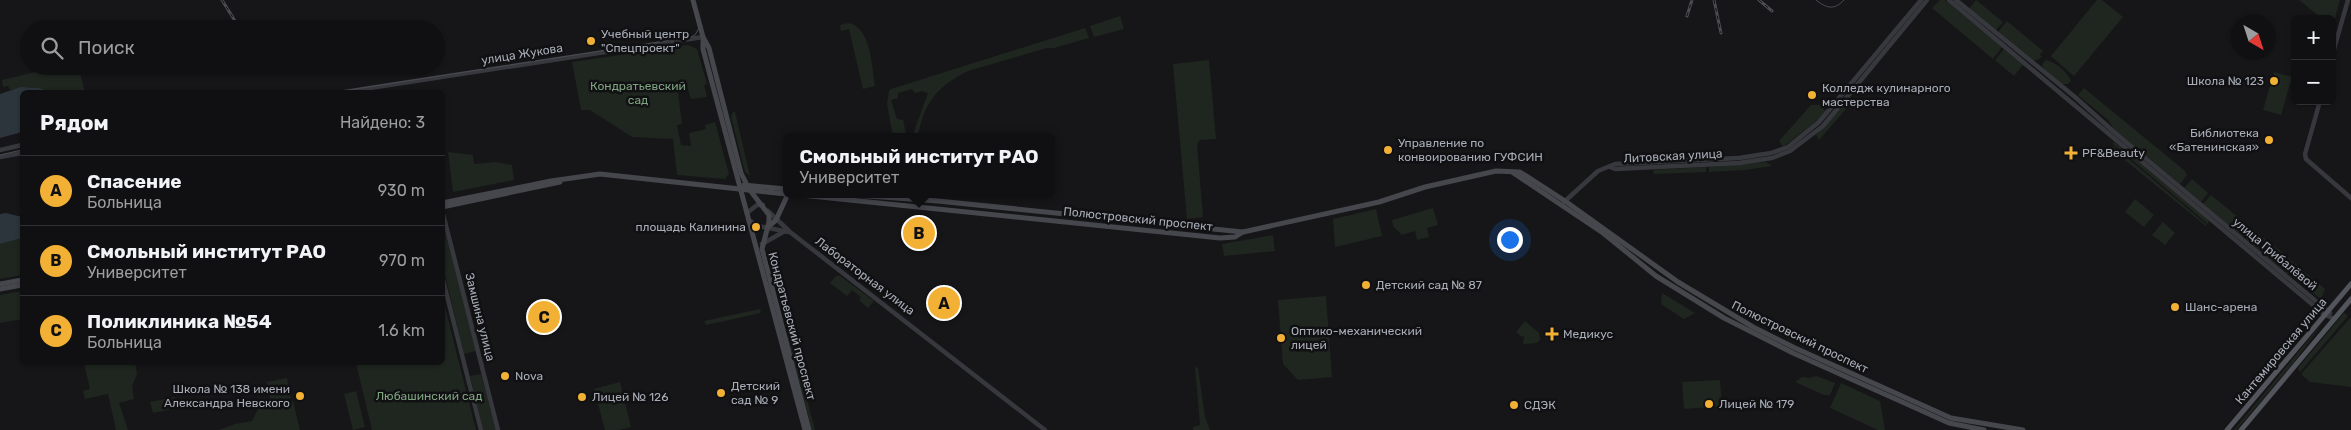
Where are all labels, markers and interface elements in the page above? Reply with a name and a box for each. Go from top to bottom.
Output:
north arrow [2231,15,2276,60]
map controls [2291,15,2336,105]
button: + [2291,15,2336,60]
search box [20,20,445,75]
place label: Учебный центр "Спецпроект" [601,27,689,55]
icon: search [38,34,66,62]
marker: Учебный центр "Спецпроект" [585,35,597,47]
text: Поиск [78,36,135,59]
street label: улица Жукова [480,41,564,67]
button: − [2291,60,2336,105]
place label: Школа № 123 [2187,74,2264,88]
marker: Школа № 123 [2268,75,2280,87]
park label: Кондратьевский сад [590,79,686,107]
place label: Колледж кулинарного мастерства [1822,81,1951,109]
marker: Колледж кулинарного мастерства [1806,89,1818,101]
text: Рядом [40,110,109,135]
text: Найдено: 3 [340,113,425,132]
place label: Библиотека «Батенинская» [2169,126,2259,154]
popup [783,133,1055,198]
marker: Библиотека «Батенинская» [2263,134,2275,146]
place label: Управление по конвоированию ГУФСИН [1398,136,1543,164]
marker: Управление по конвоированию ГУФСИН [1382,144,1394,156]
text: Смольный институт РАО [799,145,1039,168]
street label: Литовская улица [1623,146,1723,166]
marker: PF&Beauty [2064,146,2078,160]
place label: PF&Beauty [2082,146,2145,160]
text: Университет [799,168,899,187]
text: Спасение [87,170,182,193]
text: A [50,181,62,200]
text: 930 m [378,181,425,200]
text: Больница [87,193,162,212]
street label: Полюстровский проспект [1063,204,1213,234]
pin: B [903,214,935,252]
street label: улица Грибалёвой [2230,215,2320,293]
place label: площадь Калинина [635,220,746,234]
marker: площадь Калинина [750,221,762,233]
your location [1497,227,1523,253]
street label: Лабораторная улица [813,234,917,318]
text: Смольный институт РАО [87,240,326,263]
street label: Кондратьевский проспект [765,250,819,402]
text: B [50,251,62,270]
text: 970 m [379,251,425,270]
text: Университет [87,263,187,282]
street label: Замшина улица [462,271,498,363]
place label: Детский сад № 87 [1376,278,1482,292]
marker: Детский сад № 87 [1360,279,1372,291]
pin: A [928,284,960,322]
street label: Кантемировская улица [2232,295,2330,407]
pin: C [528,298,560,336]
street label: Полюстровский проспект [1729,298,1871,376]
place label: Шанс-арена [2185,300,2257,314]
marker: Шанс-арена [2169,301,2181,313]
text: Поликлиника №54 [87,310,272,333]
text: C [50,321,62,340]
text: 1.6 km [378,321,425,340]
place label: Оптико-механический лицей [1291,324,1422,352]
marker: Медикус [1545,327,1559,341]
place label: Медикус [1563,327,1614,341]
marker: Оптико-механический лицей [1275,332,1287,344]
text: Больница [87,333,162,352]
place label: Nova [515,369,543,383]
marker: Nova [499,370,511,382]
place label: Детский сад № 9 [731,379,780,407]
place label: Школа № 138 имени Александра Невского [164,382,290,410]
marker: Детский сад № 9 [715,387,727,399]
park label: Любашинский сад [376,389,482,403]
marker: Школа № 138 имени Александра Невского [294,390,306,402]
place label: Лицей № 126 [592,390,668,404]
marker: Лицей № 126 [576,391,588,403]
place label: Лицей № 179 [1719,397,1794,411]
place label: СДЭК [1524,398,1556,412]
marker: Лицей № 179 [1703,398,1715,410]
marker: СДЭК [1508,399,1520,411]

